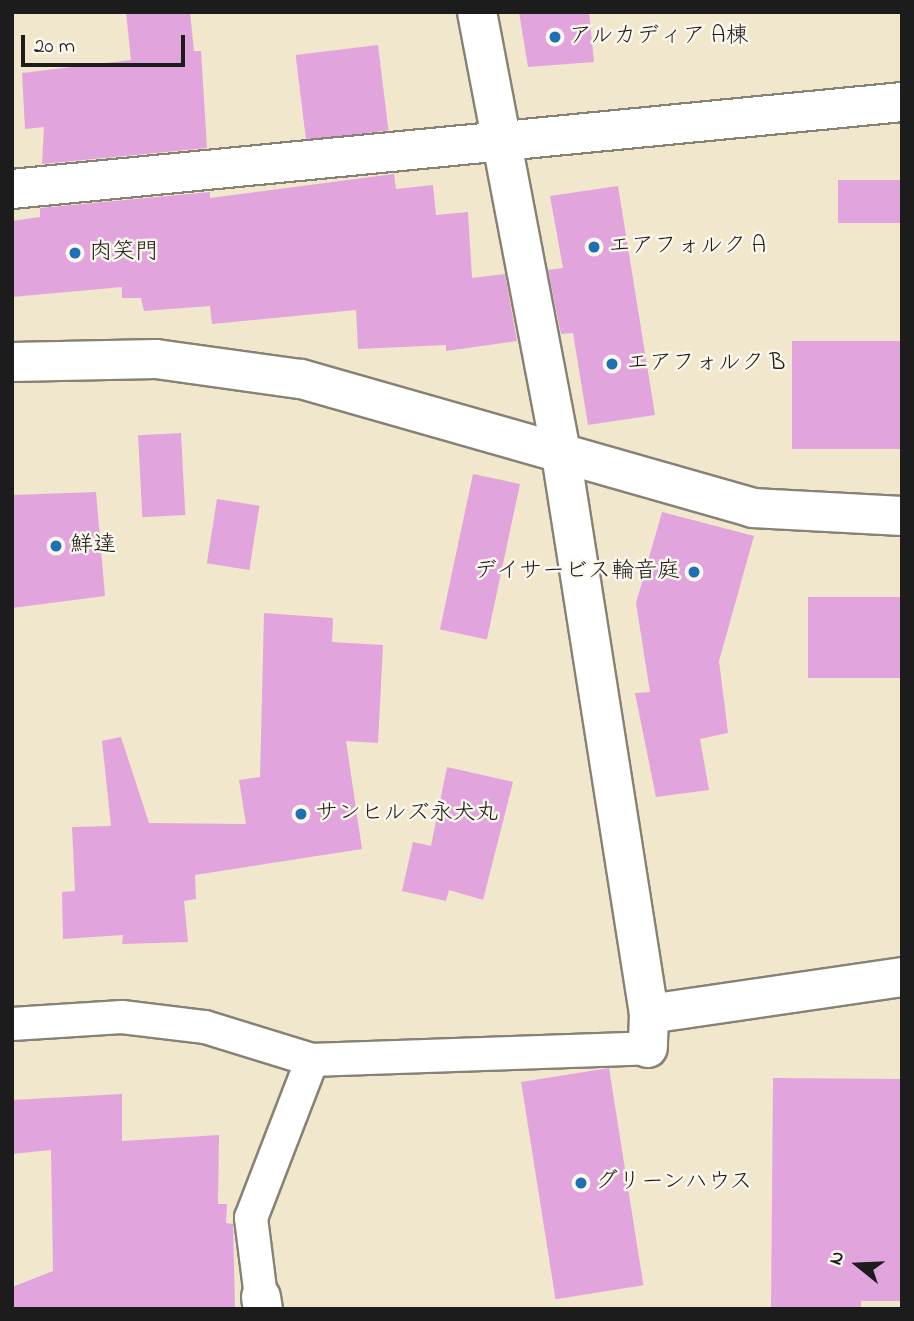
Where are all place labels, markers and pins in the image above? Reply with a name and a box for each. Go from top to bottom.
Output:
place label: アルカディア A棟 [569,23,750,51]
marker: アルカディア A棟 [547,29,563,45]
place label: エアフォルク A [608,233,766,261]
place label: 肉笑門 [89,239,158,267]
marker: エアフォルク A [586,239,602,255]
marker: 肉笑門 [67,245,83,261]
place label: エアフォルク B [626,350,785,378]
marker: エアフォルク B [604,356,620,372]
place label: 鮮達 [70,532,116,560]
marker: 鮮達 [48,538,64,554]
place label: デイサービス輪音庭 [473,558,680,586]
marker: デイサービス輪音庭 [686,564,702,580]
place label: サンヒルズ永犬丸 [315,800,499,828]
marker: サンヒルズ永犬丸 [293,806,309,822]
place label: グリーンハウス [595,1169,756,1197]
marker: グリーンハウス [573,1175,589,1191]

